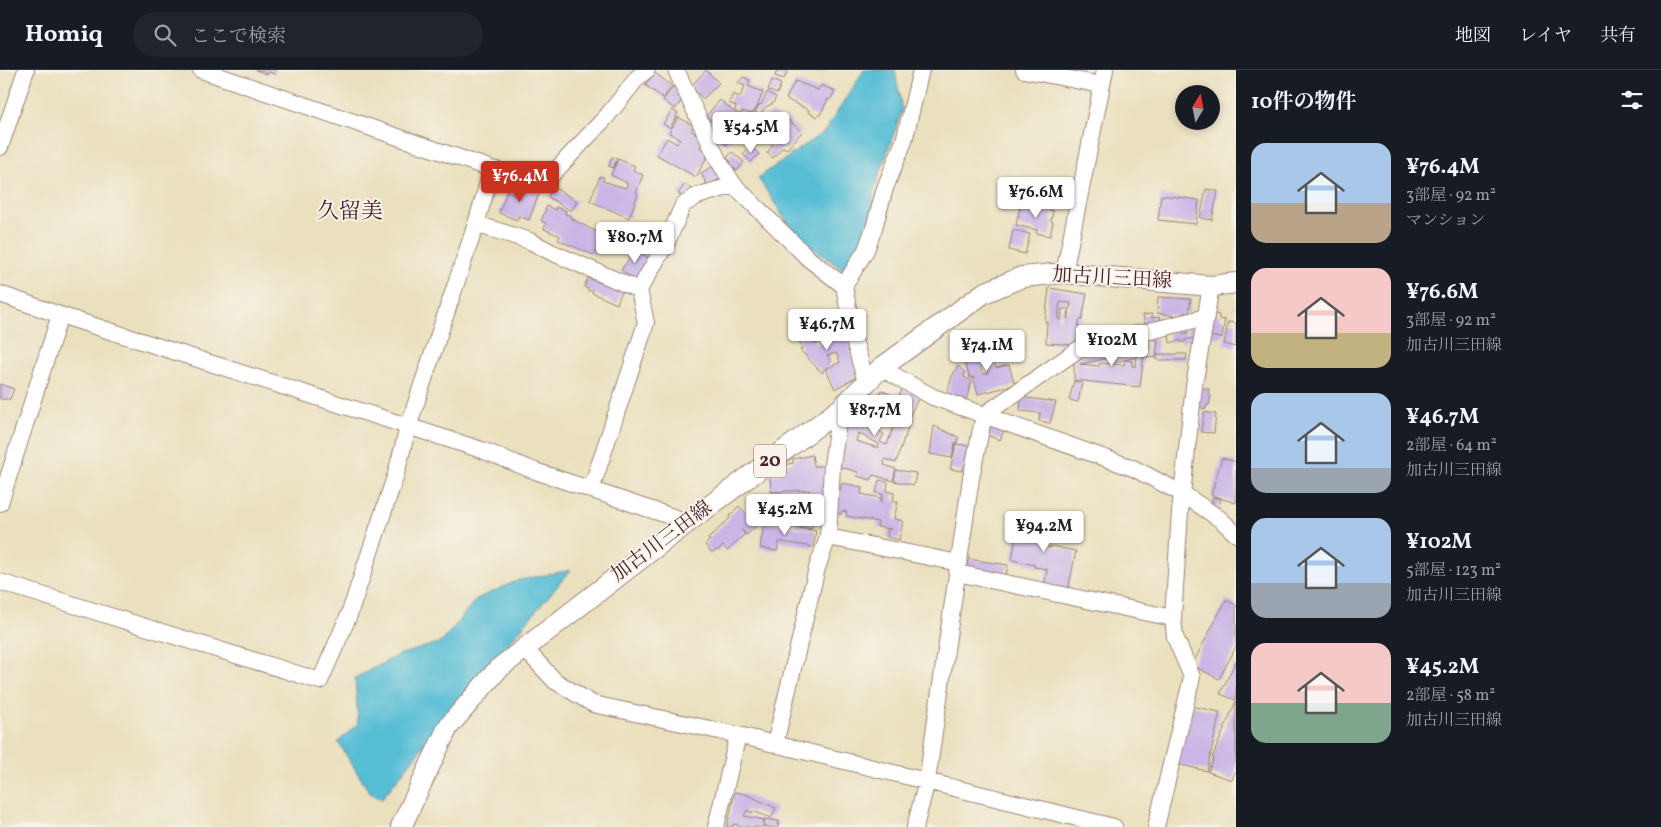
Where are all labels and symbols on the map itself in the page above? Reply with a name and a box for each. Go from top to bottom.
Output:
north arrow [1175,85,1220,130]
pin: ¥54.5M [710,112,792,154]
pin: ¥76.4M [479,160,561,203]
pin: ¥76.6M [995,176,1077,219]
district label: 久留美 [317,197,383,228]
pin: ¥80.7M [594,222,676,264]
street label: 加古川三田線 [1051,262,1173,296]
pin: ¥46.7M [786,308,868,351]
pin: ¥102M [1077,324,1147,367]
pin: ¥74.1M [946,330,1028,372]
pin: ¥87.7M [834,394,916,437]
road number: 20 [754,444,786,478]
pin: ¥45.2M [744,494,826,536]
street label: 加古川三田線 [606,495,718,589]
pin: ¥94.2M [1003,510,1085,553]

